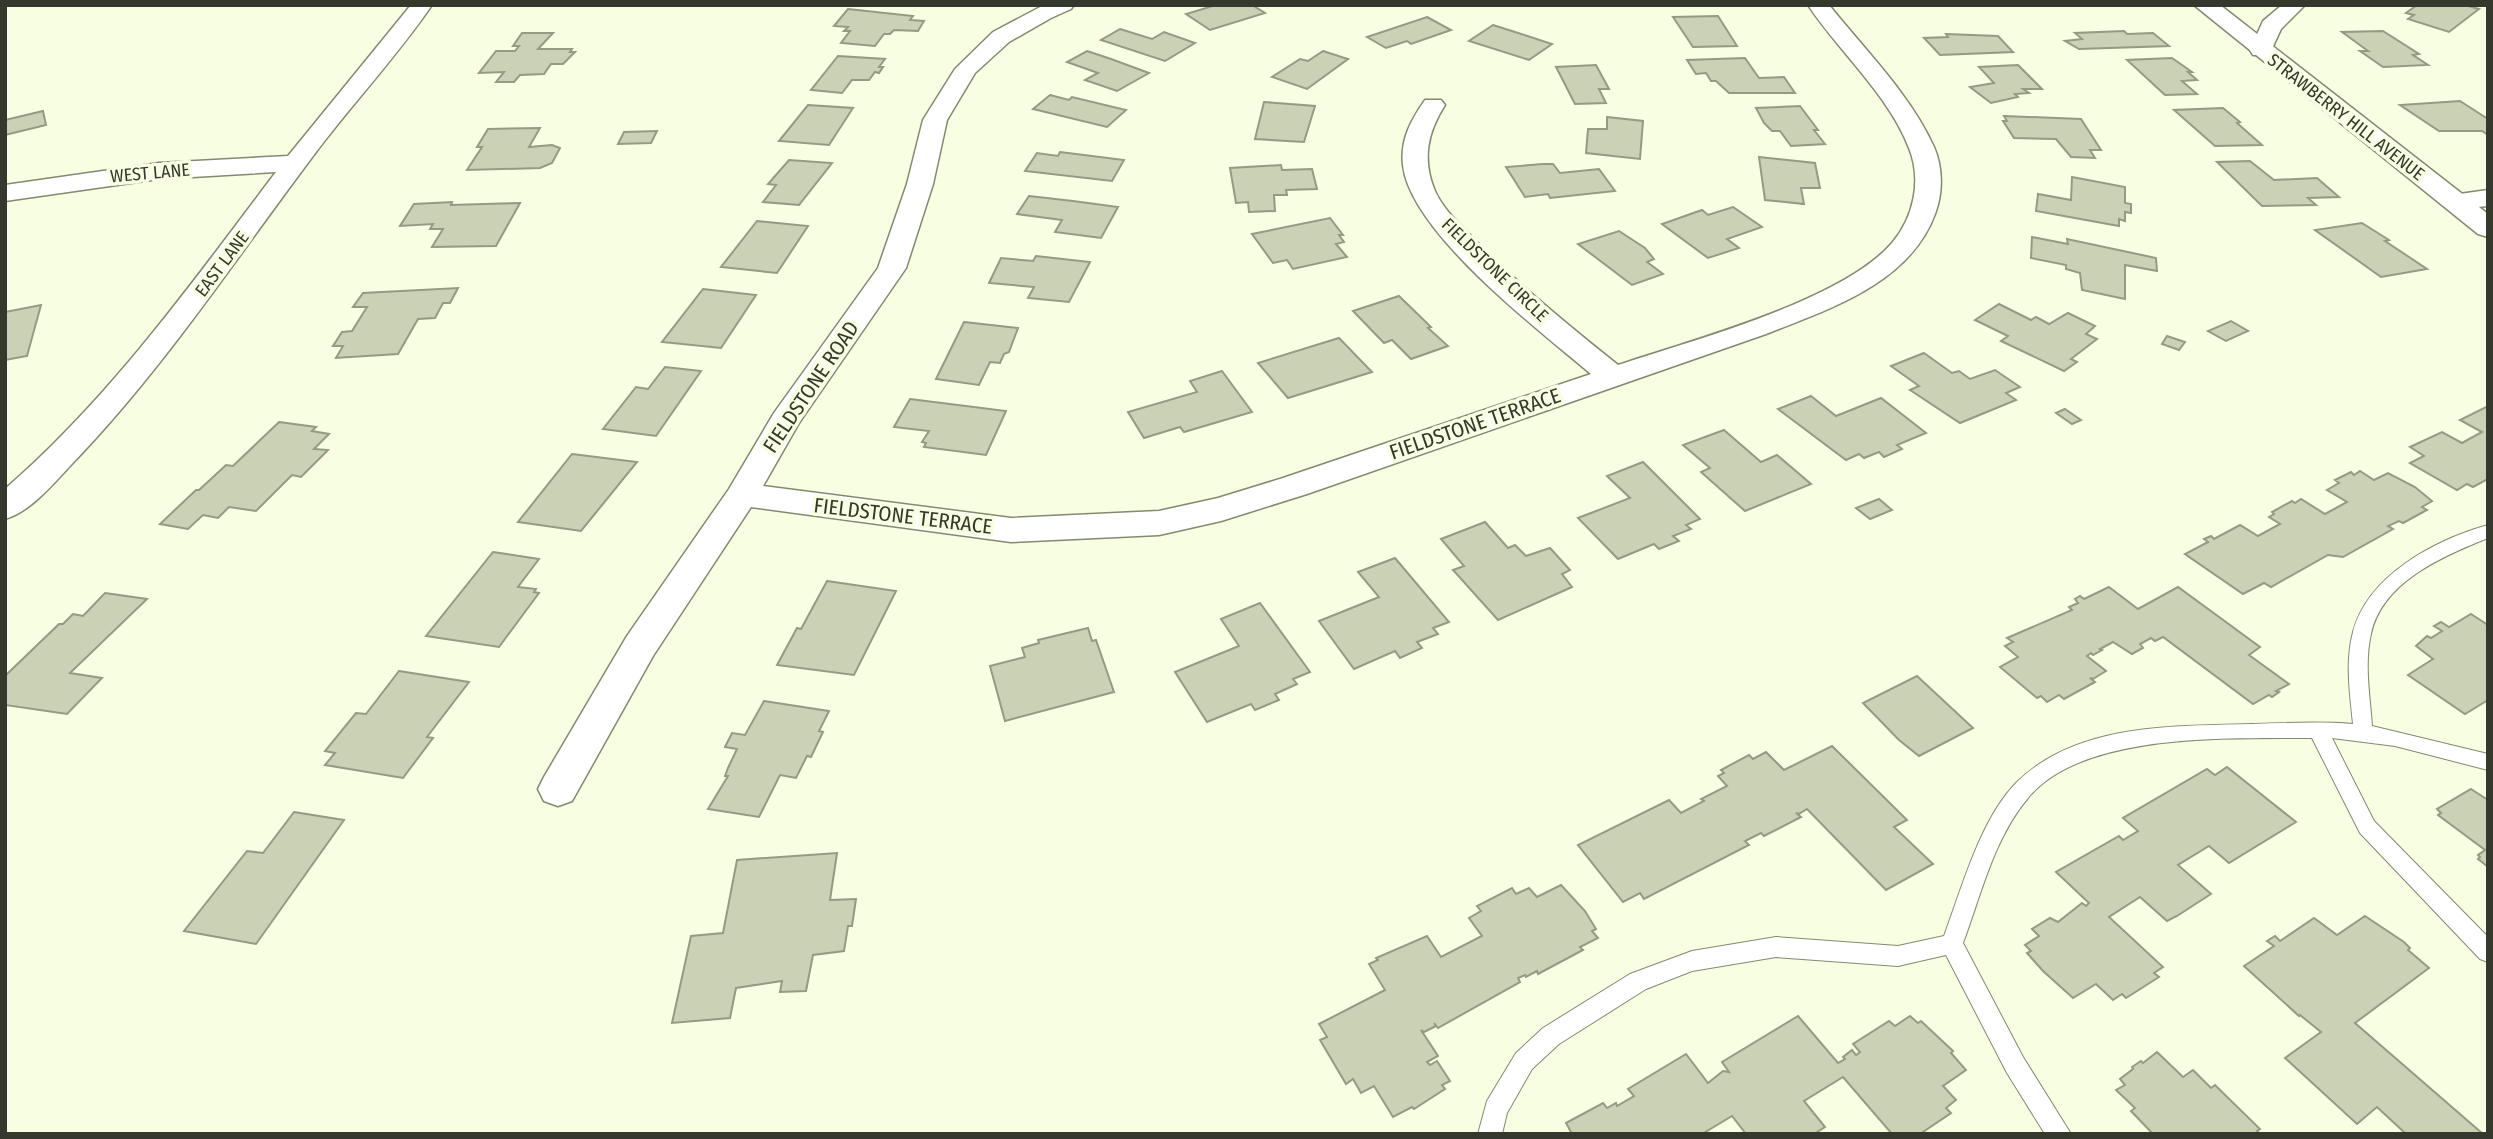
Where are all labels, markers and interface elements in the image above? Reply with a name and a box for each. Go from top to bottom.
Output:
street label: STRAWBERRY HILL AVENUE [2263,49,2429,185]
street label: WEST LANE [109,159,191,187]
street label: FIELDSTONE CIRCLE [1437,214,1553,326]
street label: EAST LANE [190,227,254,301]
street label: FIELDSTONE ROAD [757,316,865,458]
street label: FIELDSTONE TERRACE [1386,382,1564,466]
street label: FIELDSTONE TERRACE [812,492,994,540]

